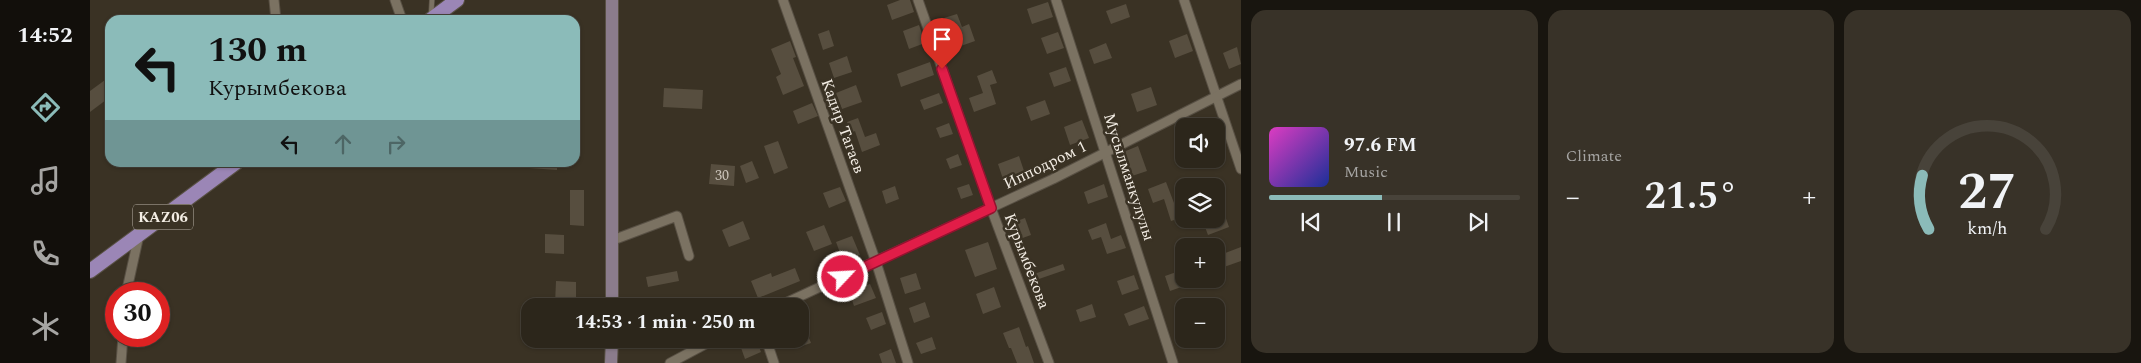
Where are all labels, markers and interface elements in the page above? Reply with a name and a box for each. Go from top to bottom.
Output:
pin [921,18,963,69]
text: 14:52 [17,19,73,52]
text: 130 m [208,24,307,77]
icon: arrive [928,25,956,53]
icon: left [125,35,190,100]
text: Курымбекова [208,72,347,105]
street label: Кадир Тагаев [815,75,871,177]
icon: directions [28,90,63,125]
street label: Мусылманкулулы [1097,110,1161,244]
map controls [1175,118,1225,348]
button: sound [1175,118,1225,168]
icon: left [276,130,304,158]
icon: ahead [329,130,357,158]
icon: right [382,130,410,158]
text: 97.6 FM [1344,131,1417,160]
street label: Ипподром 1 [999,134,1091,196]
text: Climate [1566,144,1622,168]
text: 27 [1958,153,2017,232]
text: Music [1344,160,1388,184]
icon: music [28,163,63,198]
house number: 30 [715,165,729,186]
text: 21.5° [1644,168,1738,226]
text: − [1566,176,1580,219]
text: + [1802,176,1816,219]
button: layers [1175,178,1225,228]
road number: KAZ06 [133,204,193,230]
icon: previous [1297,208,1325,236]
icon: pause [1380,208,1408,236]
icon: next [1464,208,1492,236]
street label: Курымбекова [998,210,1056,313]
text: km/h [1968,215,2008,242]
icon: phone [28,236,63,271]
button: + [1175,238,1225,288]
position arrow [816,250,868,302]
speed limit sign: 30 [105,282,170,347]
button: − [1175,298,1225,348]
text: 14:53 · 1 min · 250 m [575,308,755,337]
icon: climate [28,309,63,344]

